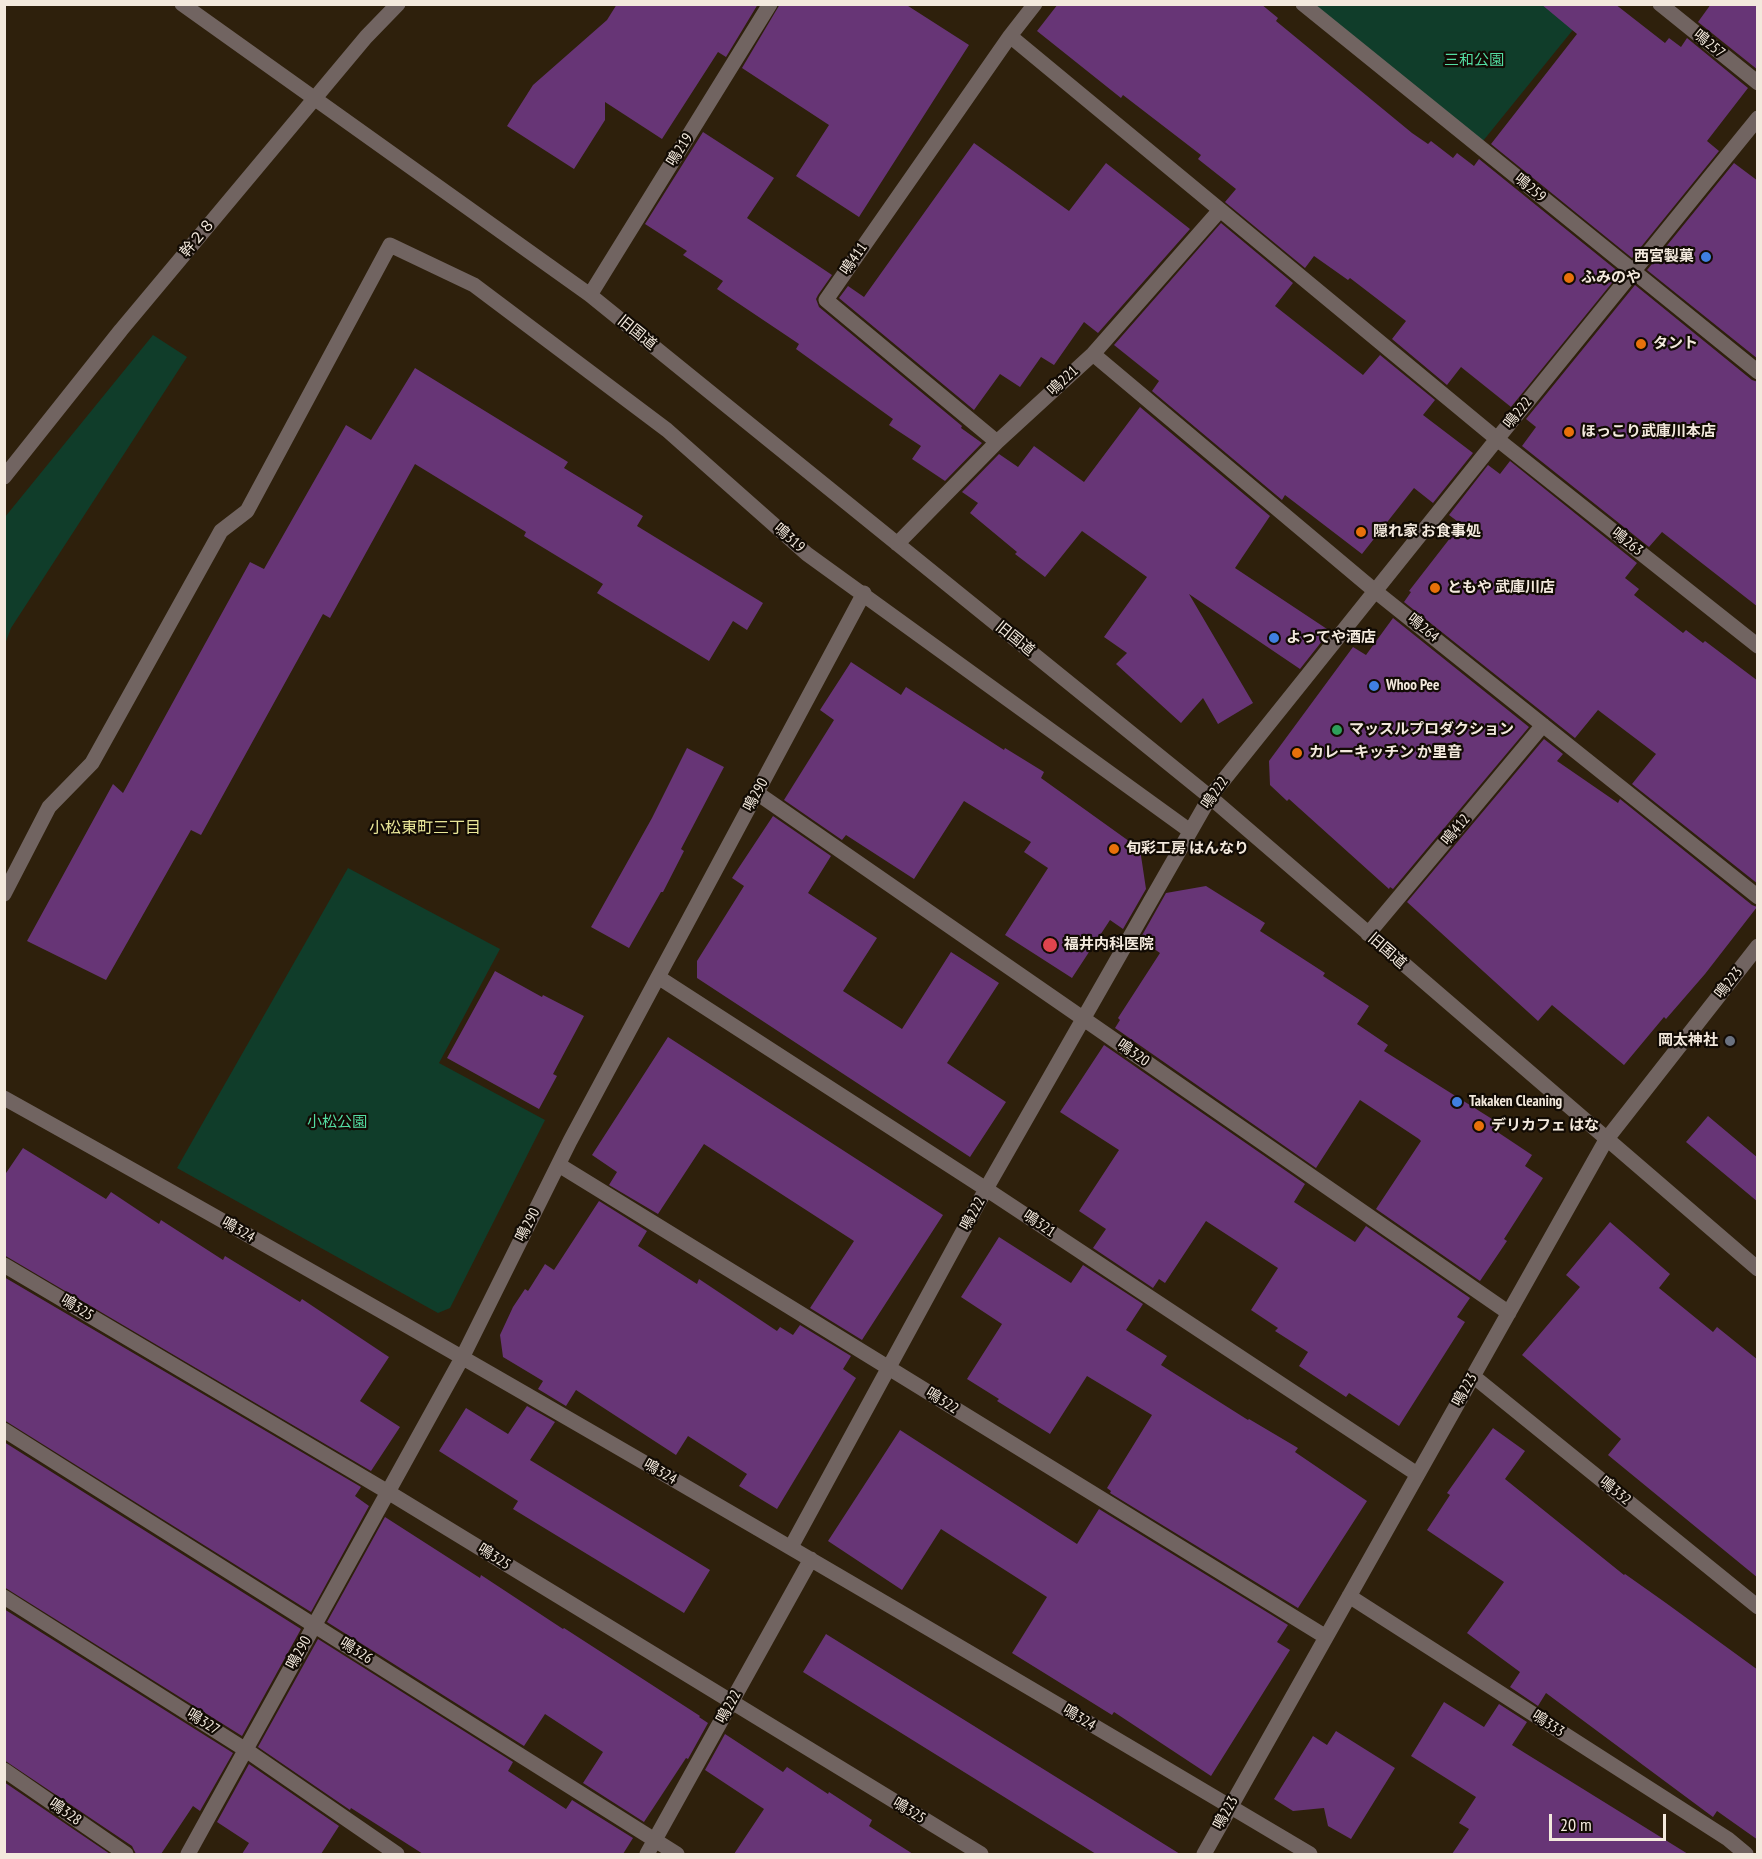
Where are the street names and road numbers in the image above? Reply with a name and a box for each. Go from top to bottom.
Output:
street label: 鳴257 [1690,26,1728,62]
street label: 鳴219 [663,130,697,170]
street label: 鳴259 [1511,170,1549,206]
street label: 幹２８ [177,215,219,261]
street label: 鳴411 [837,239,871,279]
street label: 旧国道 [614,312,660,354]
street label: 鳴221 [1044,362,1082,400]
street label: 鳴222 [1500,394,1536,432]
street label: 鳴319 [770,520,808,556]
street label: 鳴263 [1608,524,1646,560]
street label: 鳴264 [1404,610,1442,646]
street label: 旧国道 [992,618,1038,660]
street label: 鳴222 [1198,773,1232,813]
street label: 鳴290 [740,775,772,815]
street label: 鳴412 [1438,811,1474,849]
street label: 旧国道 [1364,929,1410,973]
street label: 鳴223 [1711,964,1747,1002]
street label: 鳴320 [1113,1036,1153,1070]
street label: 鳴222 [957,1194,989,1234]
street label: 鳴290 [512,1205,544,1245]
street label: 鳴321 [1019,1207,1059,1241]
street label: 鳴324 [218,1213,258,1247]
street label: 鳴325 [57,1291,97,1325]
street label: 鳴223 [1449,1370,1481,1410]
street label: 鳴322 [922,1384,962,1418]
street label: 鳴324 [640,1455,680,1489]
street label: 鳴332 [1596,1473,1634,1509]
street label: 鳴325 [474,1540,514,1574]
street label: 鳴290 [283,1633,315,1673]
street label: 鳴326 [336,1634,376,1668]
street label: 鳴222 [713,1687,745,1727]
street label: 鳴324 [1059,1701,1099,1735]
street label: 鳴327 [183,1705,223,1739]
street label: 鳴333 [1528,1707,1568,1741]
street label: 鳴223 [1210,1793,1242,1833]
street label: 鳴325 [889,1794,929,1828]
street label: 鳴328 [45,1795,85,1829]

